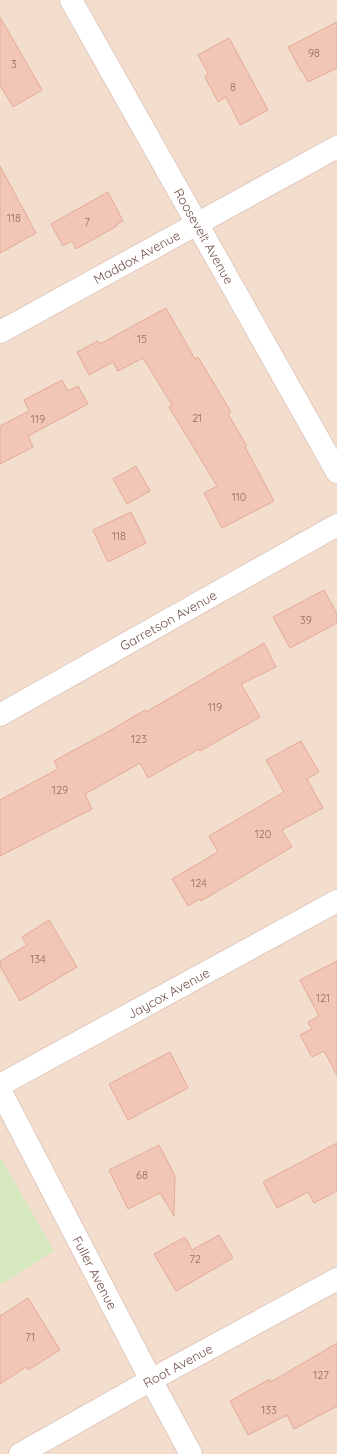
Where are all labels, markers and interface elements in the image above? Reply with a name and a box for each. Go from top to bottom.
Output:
house number: 98 [308,46,320,60]
house number: 3 [11,57,17,71]
house number: 8 [230,80,236,94]
street label: Roosevelt Avenue [171,185,237,287]
house number: 118 [7,211,21,225]
house number: 7 [84,215,90,229]
street label: Maddox Avenue [91,227,183,287]
house number: 15 [137,332,147,346]
house number: 21 [192,411,202,425]
house number: 119 [31,412,45,426]
house number: 110 [232,490,246,504]
house number: 118 [112,529,126,543]
street label: Garretson Avenue [117,587,219,654]
house number: 39 [300,613,312,627]
house number: 119 [208,700,222,714]
house number: 123 [131,732,147,746]
house number: 129 [52,783,68,797]
house number: 120 [255,827,271,841]
house number: 124 [191,876,207,890]
house number: 134 [30,952,46,966]
street label: Jaycox Avenue [125,964,212,1022]
house number: 121 [316,991,330,1005]
house number: 68 [136,1168,148,1182]
street label: Fuller Avenue [69,1233,121,1312]
house number: 72 [189,1252,201,1266]
house number: 71 [25,1330,35,1344]
street label: Root Avenue [140,1340,215,1391]
house number: 127 [313,1368,329,1382]
house number: 133 [261,1403,277,1417]

